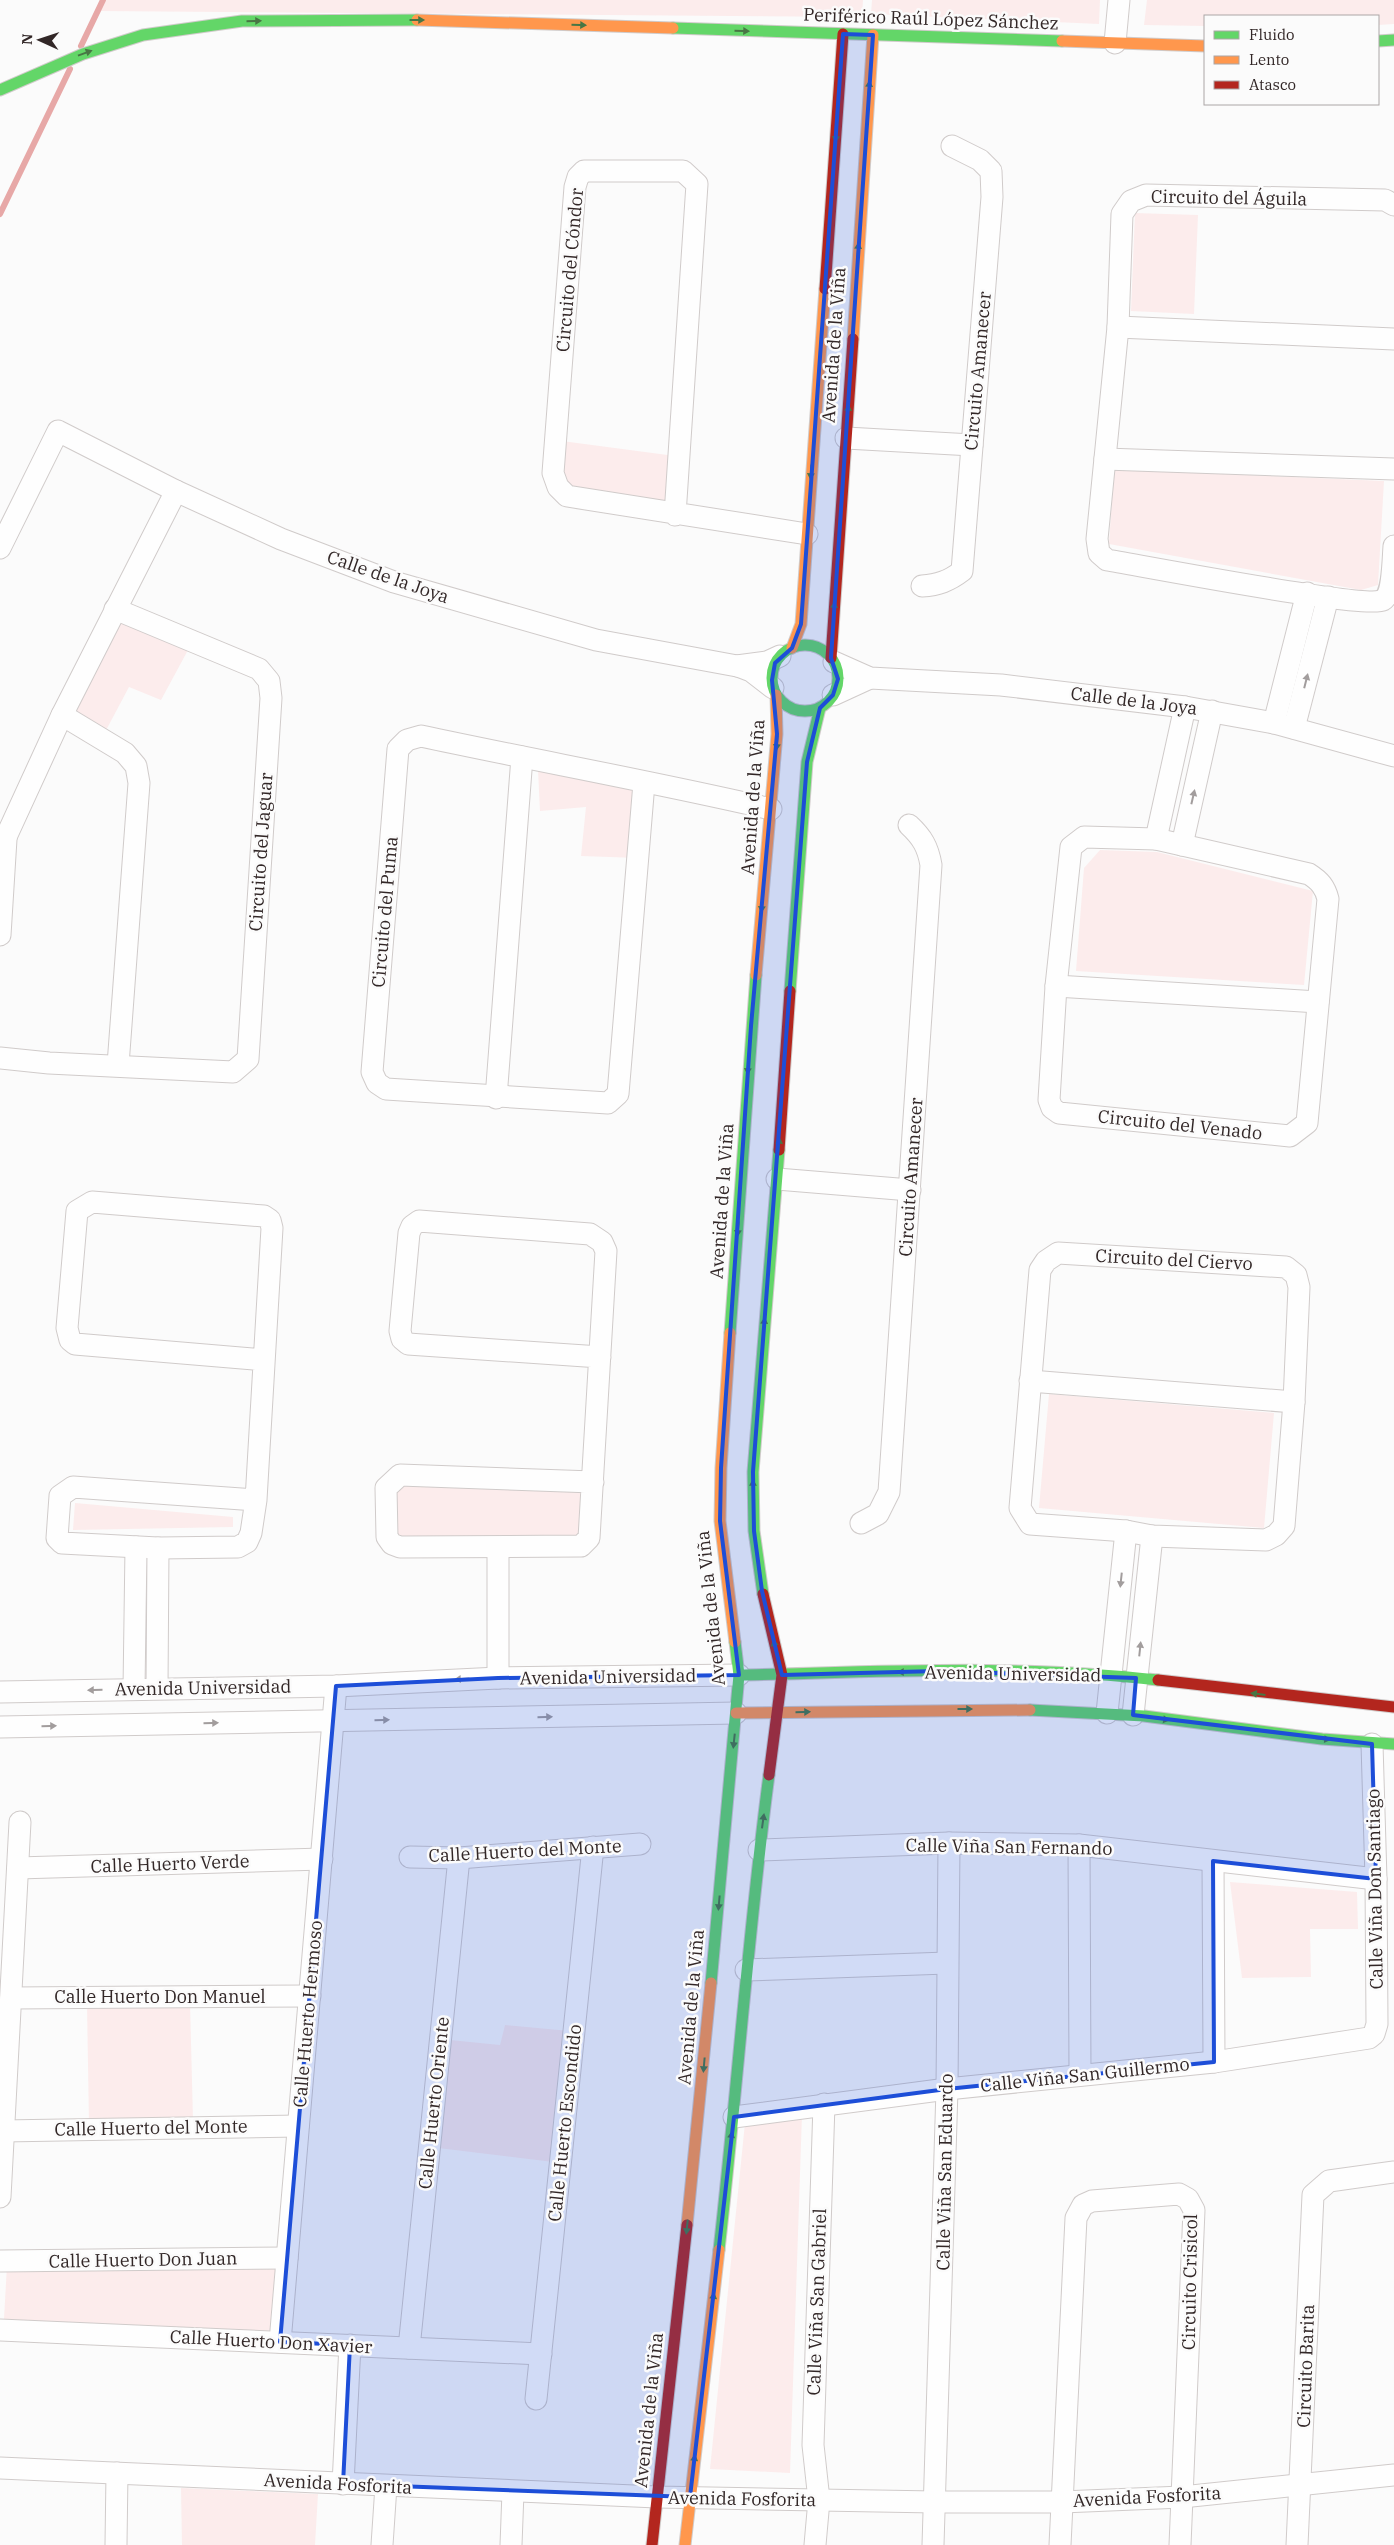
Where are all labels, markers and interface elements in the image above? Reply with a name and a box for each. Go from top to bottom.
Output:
street label: Periférico Raúl López Sánchez [803,3,1059,34]
north arrow [15,15,65,65]
legend [1204,15,1379,105]
one-way arrow [409,16,425,24]
one-way arrow [247,17,263,25]
one-way arrow [571,21,587,29]
text: Fluido [1249,25,1294,44]
one-way arrow [734,27,750,35]
text: N [18,33,36,45]
one-way arrow [78,49,93,57]
text: Lento [1249,50,1289,69]
text: Atasco [1249,75,1296,94]
one-way arrow [865,80,873,96]
one-way arrow [832,128,840,144]
street label: Circuito del Águila [1151,185,1308,210]
street label: Circuito del Cóndor [551,187,588,353]
one-way arrow [855,242,863,258]
street label: Avenida de la Viña [817,266,850,424]
street label: Circuito Amanecer [959,291,996,451]
one-way arrow [844,404,852,420]
one-way arrow [807,464,815,480]
street label: Calle de la Joya [324,545,452,608]
one-way arrow [831,601,839,617]
one-way arrow [1303,674,1311,689]
street label: Calle de la Joya [1069,681,1199,720]
street label: Avenida de la Viña [736,718,769,876]
one-way arrow [772,736,780,752]
street label: Circuito del Jaguar [243,772,278,932]
one-way arrow [1189,790,1197,805]
street label: Circuito del Puma [366,835,403,988]
one-way arrow [758,898,766,914]
one-way arrow [744,1059,752,1075]
street label: Circuito Amanecer [893,1097,928,1257]
street label: Circuito del Venado [1097,1104,1263,1145]
street label: Avenida de la Viña [705,1122,738,1280]
one-way arrow [775,1137,783,1153]
one-way arrow [733,1222,741,1238]
street label: Circuito del Ciervo [1095,1244,1253,1275]
one-way arrow [761,1316,769,1332]
one-way arrow [749,1479,757,1495]
street label: Avenida de la Viña [691,1529,730,1687]
one-way arrow [1117,1572,1125,1588]
one-way arrow [771,1640,779,1655]
one-way arrow [1136,1641,1144,1657]
street label: Avenida Universidad [924,1660,1102,1687]
street label: Avenida Universidad [519,1663,697,1690]
one-way arrow [896,1668,912,1676]
street label: Avenida Universidad [114,1674,292,1701]
one-way arrow [454,1676,470,1684]
one-way arrow [87,1686,103,1694]
one-way arrow [1250,1690,1266,1698]
one-way arrow [957,1705,973,1713]
one-way arrow [795,1707,811,1715]
one-way arrow [537,1713,553,1721]
one-way arrow [1154,1715,1170,1723]
one-way arrow [374,1716,390,1724]
one-way arrow [203,1719,219,1727]
one-way arrow [41,1722,57,1730]
one-way arrow [729,1734,737,1750]
one-way arrow [1316,1735,1332,1743]
street label: Calle Viña Don Santiago [1361,1788,1388,1990]
one-way arrow [760,1812,768,1828]
street label: Calle Viña San Fernando [905,1833,1113,1860]
street label: Calle Huerto del Monte [428,1834,622,1867]
street label: Calle Huerto Verde [90,1849,250,1878]
one-way arrow [714,1896,722,1912]
street label: Calle Huerto Hermoso [288,1919,327,2108]
street label: Avenida de la Viña [672,1928,709,2086]
street label: Calle Huerto Don Manuel [54,1985,266,2008]
street label: Calle Huerto Oriente [413,2016,454,2190]
street label: Calle Huerto Escondido [543,2023,586,2223]
street label: Calle Viña San Guillermo [979,2052,1191,2097]
one-way arrow [699,2057,707,2073]
street label: Calle Viña San Eduardo [931,2073,958,2271]
street label: Calle Huerto del Monte [54,2114,248,2141]
one-way arrow [727,2131,735,2147]
street label: Calle Viña San Gabriel [802,2208,831,2396]
street label: Circuito Crisicol [1177,2214,1202,2350]
one-way arrow [683,2219,691,2235]
street label: Calle Huerto Don Juan [48,2246,238,2273]
one-way arrow [709,2292,717,2308]
street label: Circuito Barita [1292,2304,1319,2428]
street label: Calle Huerto Don Xavier [169,2325,373,2358]
street label: Avenida de la Viña [629,2331,668,2489]
one-way arrow [690,2453,698,2469]
street label: Avenida Fosforita [263,2468,413,2499]
street label: Avenida Fosforita [1072,2481,1222,2512]
street label: Avenida Fosforita [668,2486,817,2511]

